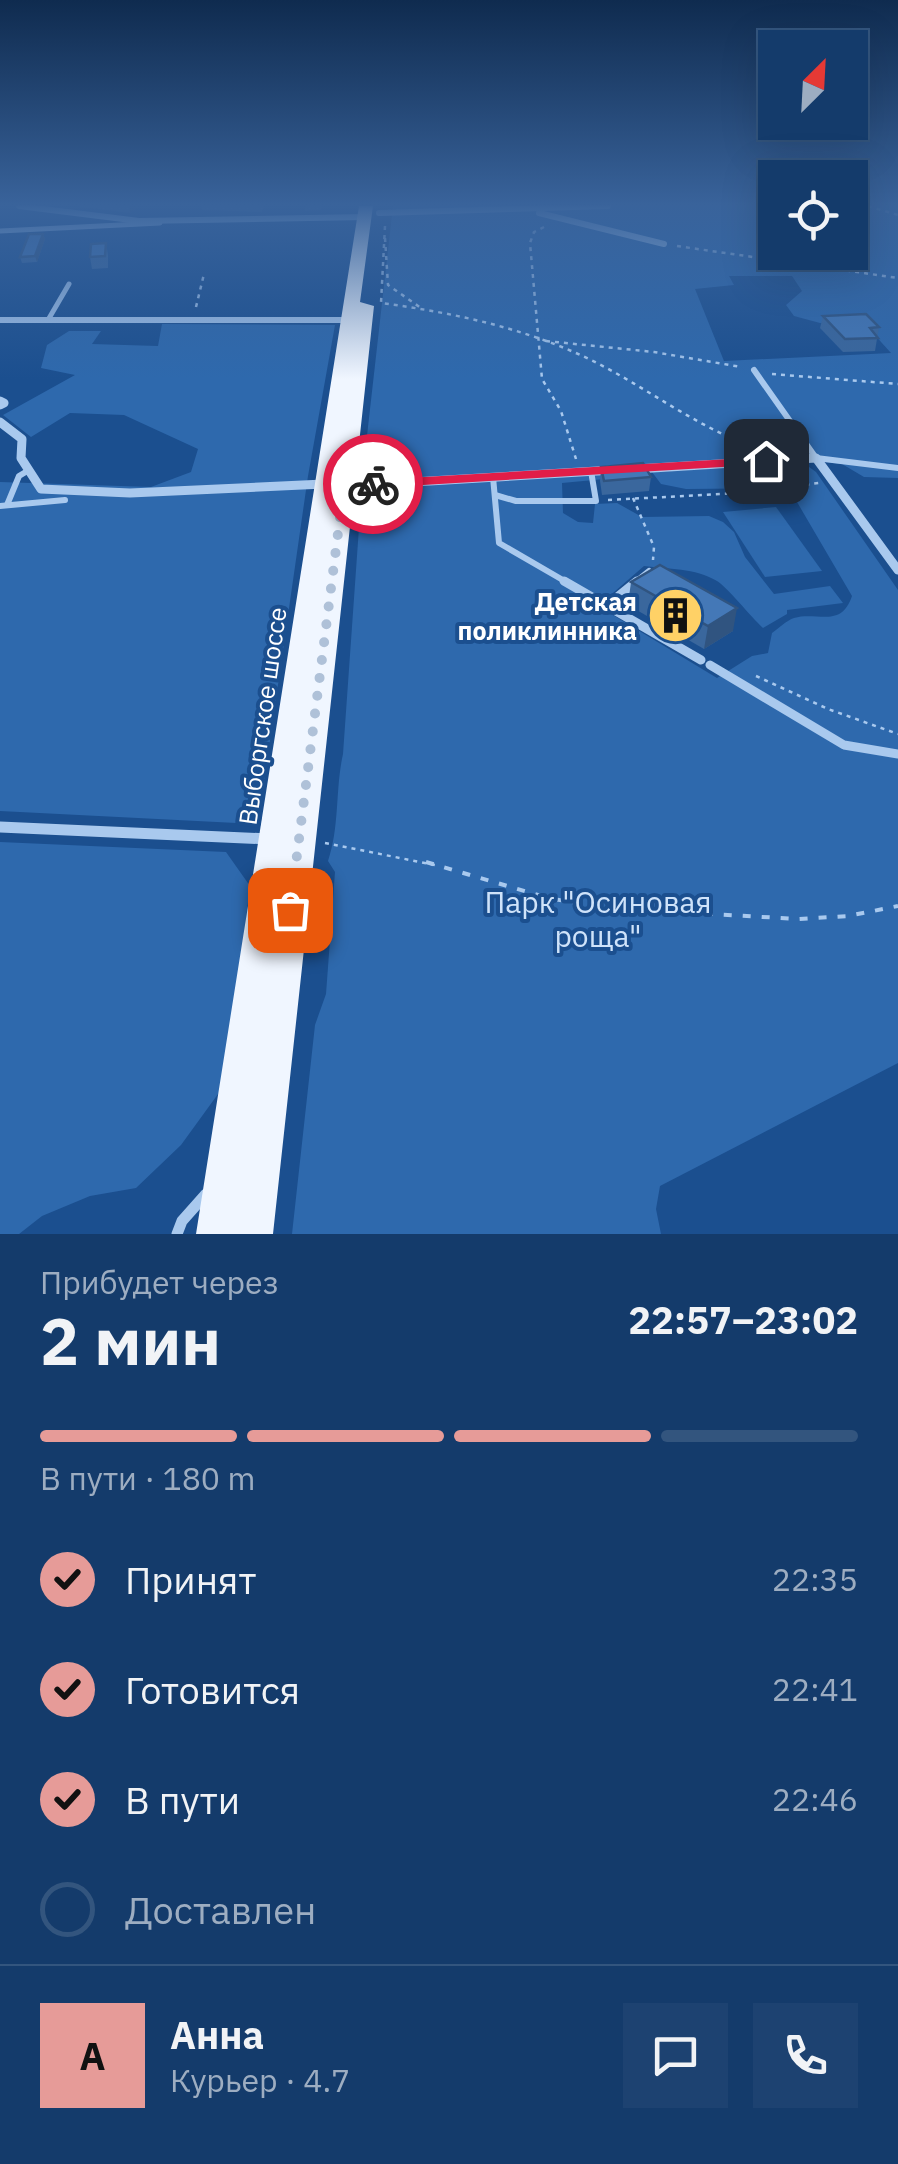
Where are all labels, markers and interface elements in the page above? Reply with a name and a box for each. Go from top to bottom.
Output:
north arrow [758,30,868,140]
map controls [758,30,868,270]
button: locate [758,160,868,270]
pin [724,419,809,504]
courier [323,434,423,534]
icon: home [739,434,794,489]
icon: bike [346,457,401,512]
place label: Детская поликлинника [458,585,637,647]
building icon: Детская поликлинника [646,585,706,645]
street label: Выборгское шоссе [230,605,294,827]
pin [248,868,333,953]
park label: Парк "Осиновая роща" [484,882,712,955]
icon: bag [263,883,318,938]
text: Прибудет через [40,1261,279,1303]
text: 22:57–23:02 [628,1295,858,1344]
text: 2 мин [40,1298,221,1383]
text: В пути · 180 m [40,1457,256,1499]
icon: check [40,1552,95,1607]
text: Принят [125,1555,256,1604]
text: 22:35 [772,1558,858,1600]
icon: check [40,1662,95,1717]
text: Готовится [125,1665,300,1714]
text: 22:41 [772,1668,858,1710]
icon: check [40,1772,95,1827]
text: В пути [125,1775,240,1824]
text: 22:46 [772,1778,858,1820]
text: Доставлен [125,1885,316,1934]
button: chat [623,2003,728,2108]
button: phone [753,2003,858,2108]
text: Анна [170,2010,264,2059]
text: А [79,2031,106,2080]
text: Курьер · 4.7 [170,2059,350,2101]

